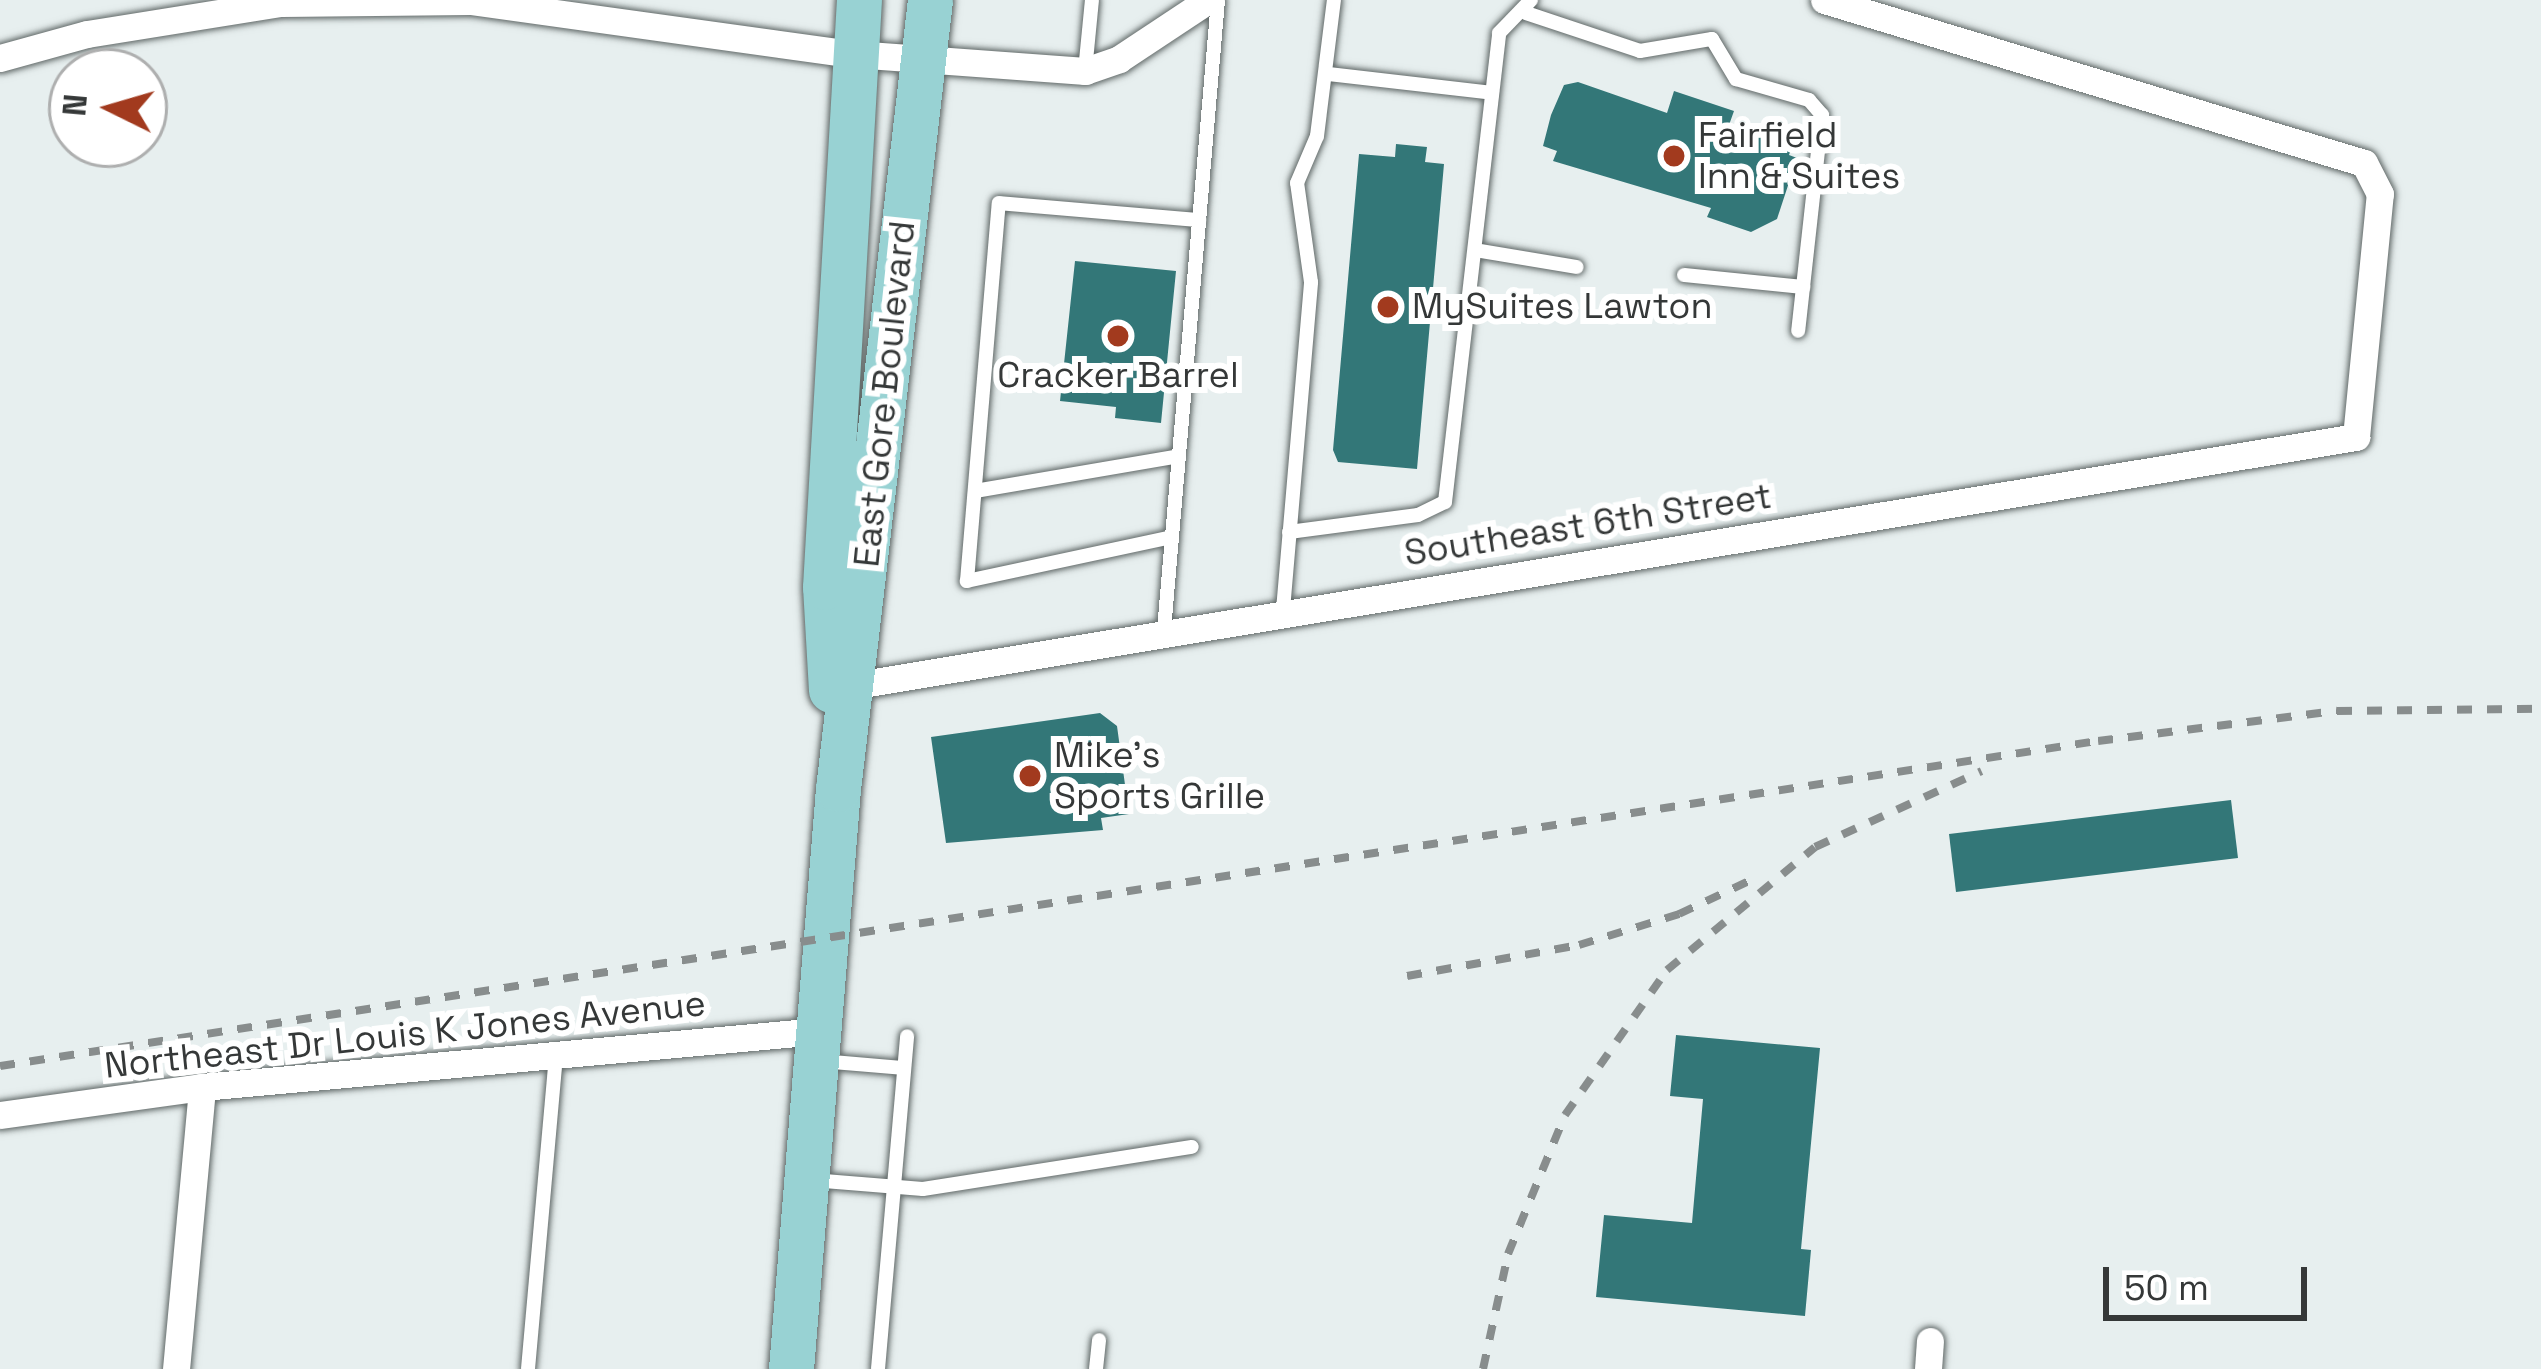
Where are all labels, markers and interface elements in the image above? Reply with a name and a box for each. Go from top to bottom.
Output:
north arrow [48,48,168,168]
text: N [53,92,97,118]
place label: Fairfield Inn & Suites [1698,113,1900,198]
marker: Fairfield Inn & Suites [1661,143,1687,169]
street label: East Gore Boulevard [845,219,925,569]
place label: MySuites Lawton [1412,285,1713,329]
marker: MySuites Lawton [1375,294,1401,320]
marker: Cracker Barrel [1105,323,1131,349]
place label: Cracker Barrel [997,354,1239,398]
street label: Southeast 6th Street [1401,475,1775,575]
place label: Mike's Sports Grille [1054,733,1265,818]
marker: Mike's Sports Grille [1017,763,1043,789]
street label: Northeast Dr Louis K Jones Avenue [102,982,708,1088]
scale bar [2109,1243,2313,1317]
text: 50 m [2124,1265,2209,1311]

